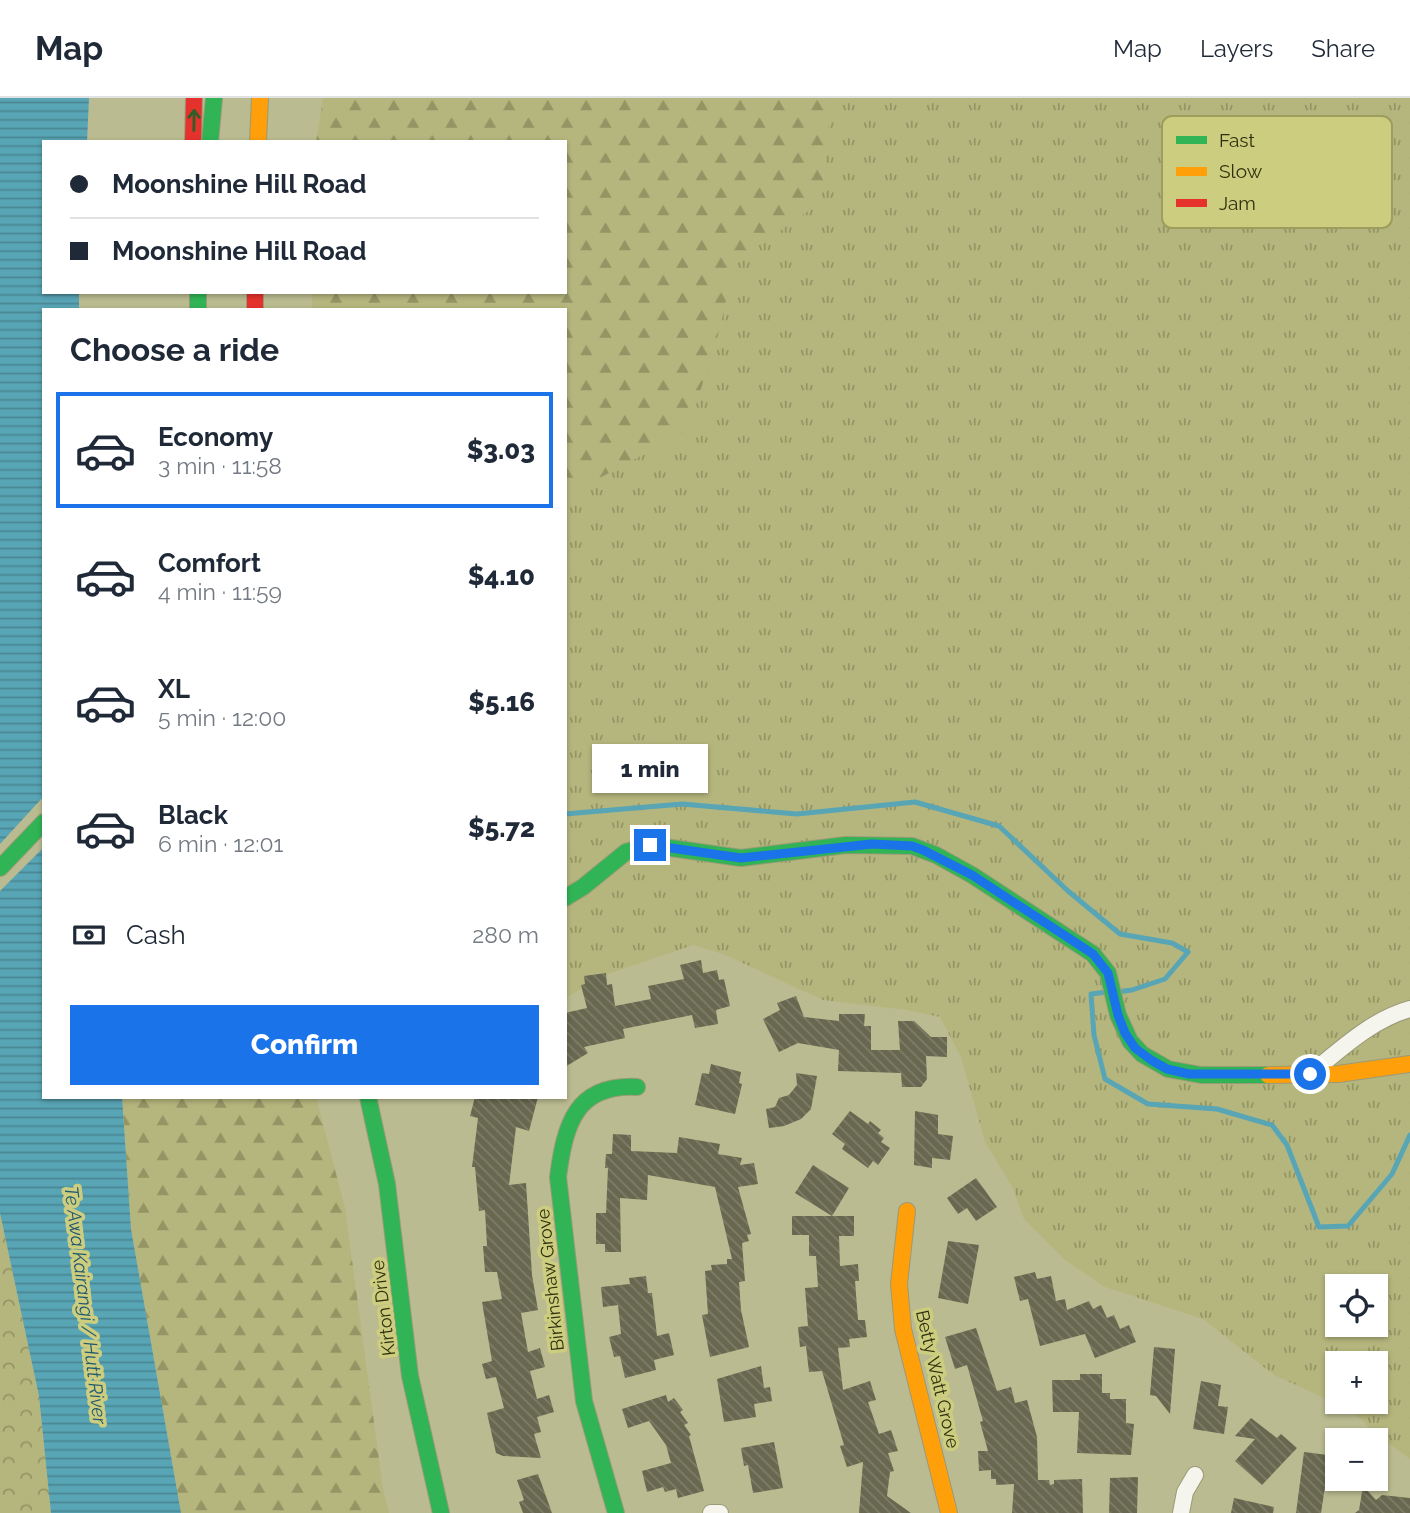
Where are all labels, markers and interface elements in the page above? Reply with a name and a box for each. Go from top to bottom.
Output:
text: Map [35,29,103,68]
text: Map [1113,34,1162,63]
text: Layers [1200,34,1273,63]
text: Share [1311,34,1375,63]
one-way arrow [187,109,201,132]
legend [1162,116,1392,228]
text: Fast [1219,129,1255,151]
text: Slow [1219,160,1263,182]
text: Moonshine Hill Road [112,169,366,199]
text: Jam [1219,192,1256,214]
text: Moonshine Hill Road [112,236,366,266]
text: Choose a ride [70,331,279,368]
icon: car [74,419,137,482]
text: Economy [158,422,273,452]
text: $3.03 [467,435,535,465]
text: 3 min · 11:58 [158,452,282,479]
icon: car [74,545,137,608]
text: Comfort [158,548,261,578]
text: $4.10 [468,561,535,591]
text: 4 min · 11:59 [158,578,282,605]
icon: car [74,671,137,734]
text: XL [158,674,190,704]
text: $5.16 [468,687,535,717]
text: 5 min · 12:00 [158,704,286,731]
callout: 1 min [592,744,708,792]
text: 1 min [620,755,680,782]
icon: car [74,797,137,860]
text: Black [158,800,228,830]
text: $5.72 [468,813,535,843]
route end [634,829,666,861]
text: 6 min · 12:01 [158,830,283,857]
icon: cash [70,916,108,954]
text: Cash [126,920,186,950]
text: 280 m [472,921,539,948]
button: Confirm [70,1005,539,1085]
route start [1294,1058,1326,1090]
water label: Te Awa Kairangi / Hutt River [61,1185,112,1427]
street label: Birkinshaw Grove [532,1207,568,1352]
street label: Kirton Drive [367,1258,399,1357]
map controls [1325,1274,1388,1491]
button: locate [1325,1274,1388,1337]
street label: Betty Watt Grove [912,1308,964,1451]
button: + [1325,1351,1388,1414]
button: − [1325,1428,1388,1491]

